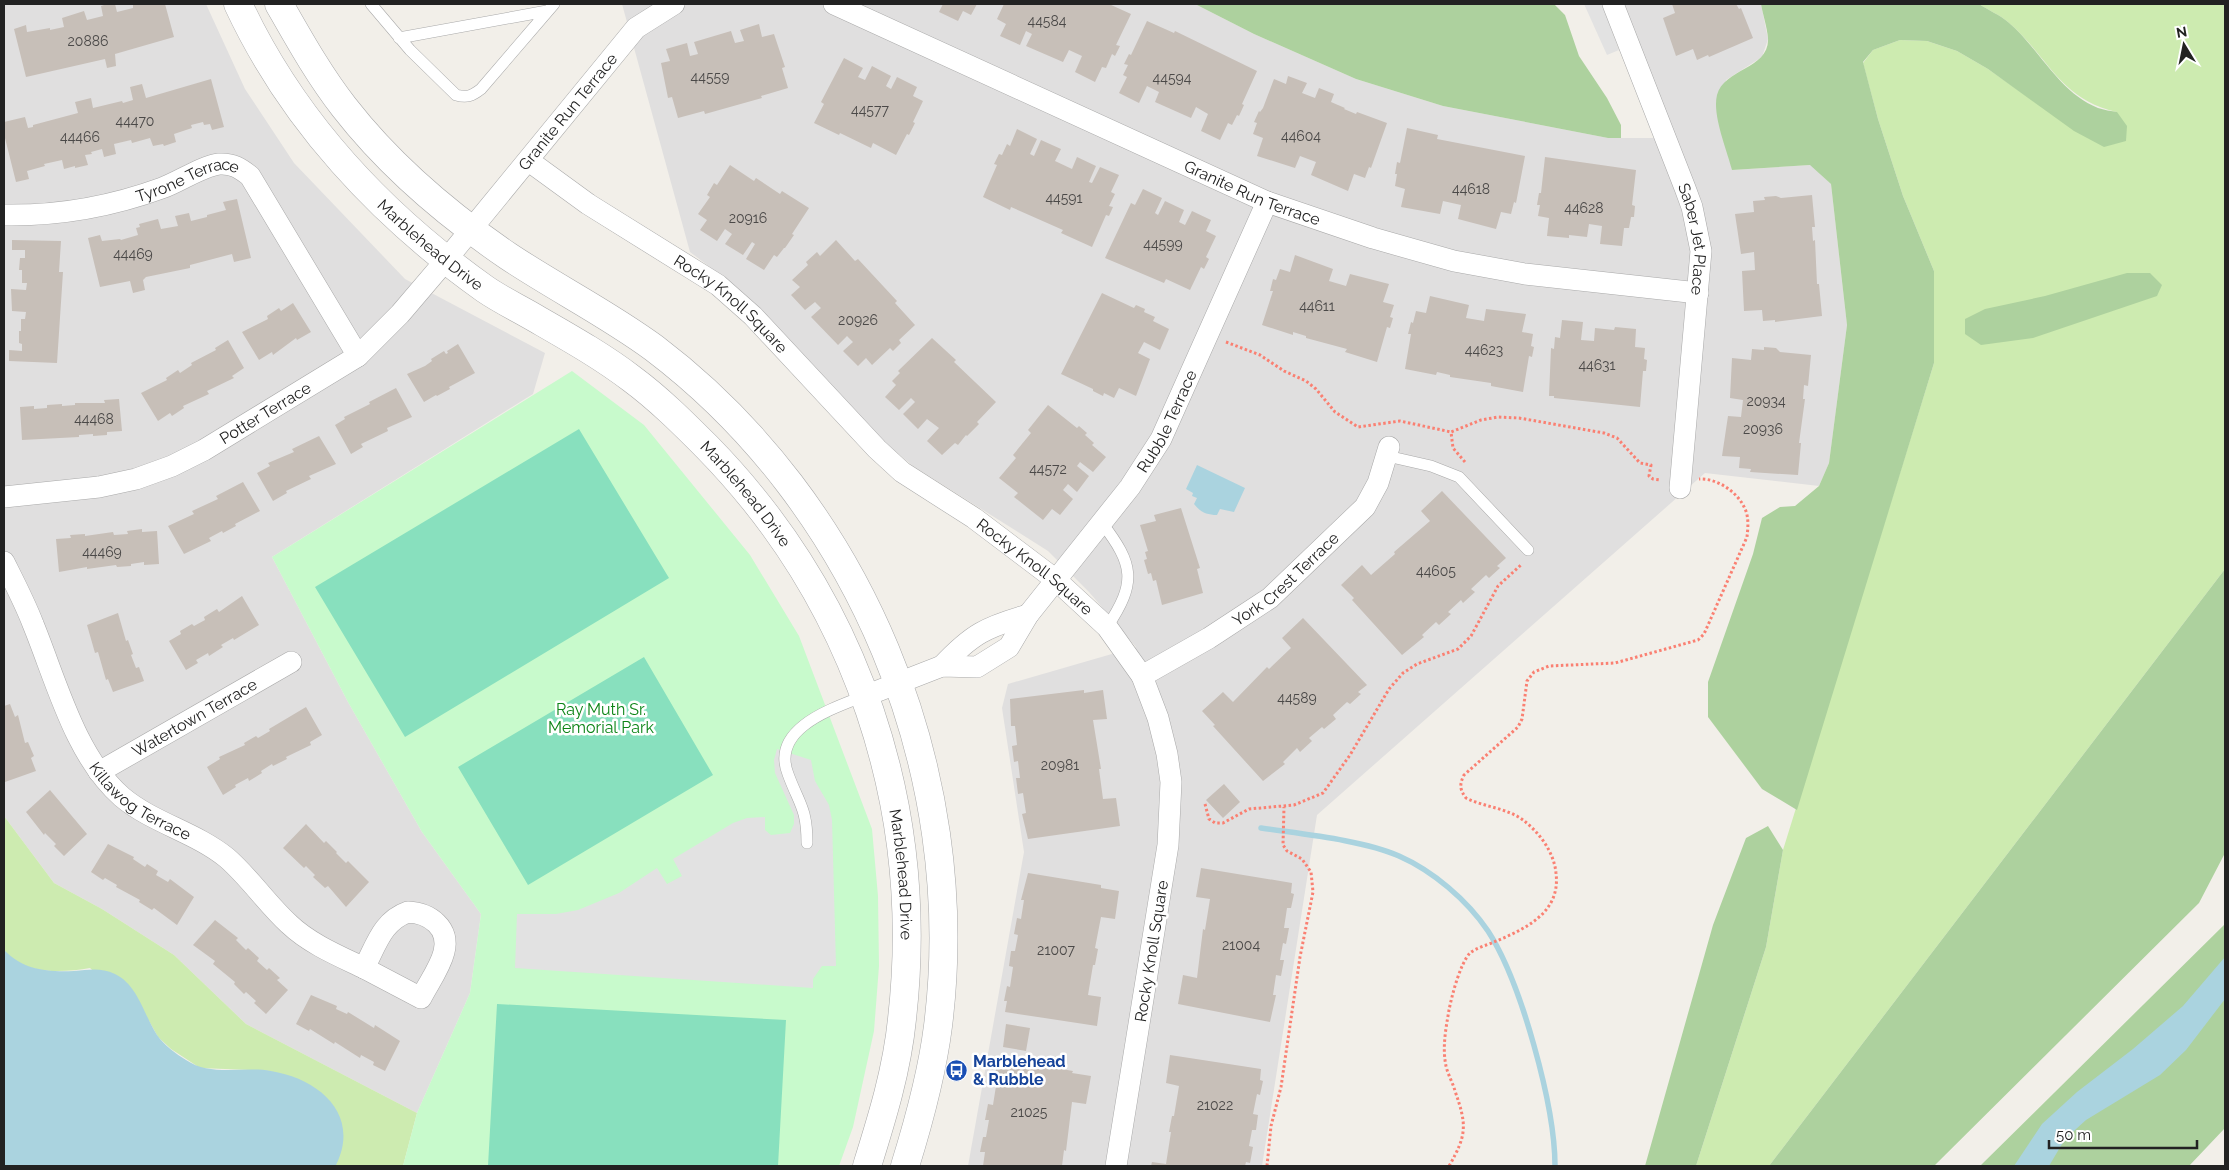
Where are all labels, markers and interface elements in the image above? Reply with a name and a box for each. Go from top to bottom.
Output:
house number: 44584 [1028,13,1067,29]
north arrow [2159,20,2209,70]
text: N [2175,23,2188,41]
house number: 20886 [68,33,108,49]
street label: Granite Run Terrace [514,50,621,174]
house number: 44559 [691,69,729,85]
house number: 44594 [1153,70,1192,86]
house number: 44577 [851,102,889,118]
house number: 44470 [116,113,154,129]
house number: 44604 [1281,128,1321,144]
house number: 44466 [60,129,100,145]
street label: Tyrone Terrace [134,155,242,206]
street label: Granite Run Terrace [1181,156,1323,229]
house number: 44618 [1452,181,1490,197]
street label: Saber Jet Place [1674,181,1710,296]
house number: 44591 [1045,190,1083,206]
street label: Marblehead Drive [374,195,487,294]
house number: 44628 [1564,200,1604,216]
house number: 20916 [729,210,767,226]
house number: 44599 [1143,236,1183,252]
house number: 44469 [113,246,153,262]
street label: Rocky Knoll Square [670,251,791,357]
house number: 44611 [1299,298,1335,314]
house number: 20926 [838,312,878,328]
house number: 44623 [1465,342,1503,358]
house number: 44631 [1578,357,1616,373]
street label: Rubble Terrace [1133,367,1201,476]
street label: Potter Terrace [216,378,314,448]
house number: 20934 [1746,393,1786,409]
house number: 44468 [74,411,114,427]
house number: 20936 [1743,421,1783,437]
street label: Marblehead Drive [696,437,795,551]
house number: 44572 [1029,461,1067,477]
street label: Rocky Knoll Square [973,515,1096,619]
street label: York Crest Terrace [1229,528,1343,630]
house number: 44469 [82,544,122,560]
house number: 44605 [1416,563,1456,579]
street label: Watertown Terrace [129,675,260,761]
house number: 44589 [1277,690,1317,706]
park label: Ray Muth Sr. Memorial Park [548,700,654,737]
house number: 20981 [1041,757,1079,773]
street label: Killawog Terrace [85,759,194,844]
street label: Marblehead Drive [885,807,916,940]
street label: Rocky Knoll Square [1131,879,1172,1023]
house number: 21004 [1222,937,1260,953]
house number: 21007 [1037,942,1075,958]
place label: Marblehead & Rubble [973,1052,1066,1089]
bus stop icon: Marblehead & Rubble [945,1058,969,1082]
house number: 21022 [1197,1097,1233,1113]
house number: 21025 [1011,1104,1048,1120]
scale bar [2049,1118,2196,1150]
text: 50 m [2056,1126,2091,1144]

